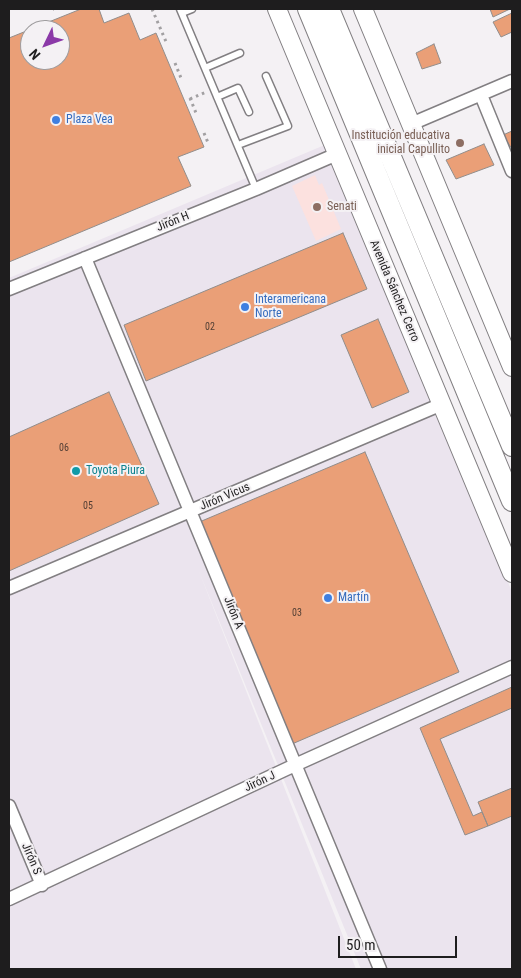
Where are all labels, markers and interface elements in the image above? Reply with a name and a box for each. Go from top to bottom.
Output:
north arrow [20,20,70,70]
text: N [26,46,43,63]
place label: Plaza Vea [66,113,113,127]
marker: Plaza Vea [50,114,62,126]
place label: Institución educativa inicial Capullito [351,129,450,157]
marker: Institución educativa inicial Capullito [454,137,466,149]
place label: Senati [327,200,357,214]
marker: Senati [311,201,323,213]
street label: Jirón H [154,209,192,235]
street label: Avenida Sánchez Cerro [366,238,422,344]
place label: Interamericana Norte [255,293,326,321]
marker: Interamericana Norte [239,301,251,313]
house number: 02 [205,321,215,333]
house number: 06 [59,442,69,454]
place label: Toyota Piura [86,464,145,478]
marker: Toyota Piura [70,465,82,477]
street label: Jirón Vicus [198,480,252,514]
house number: 05 [83,500,93,512]
place label: Martín [338,591,369,605]
marker: Martín [322,592,334,604]
street label: Jirón A [220,595,246,631]
house number: 03 [292,607,302,619]
street label: Jirón J [242,769,278,795]
street label: Jirón S [18,841,44,877]
scale bar [341,926,460,958]
text: 50 m [346,936,376,954]

